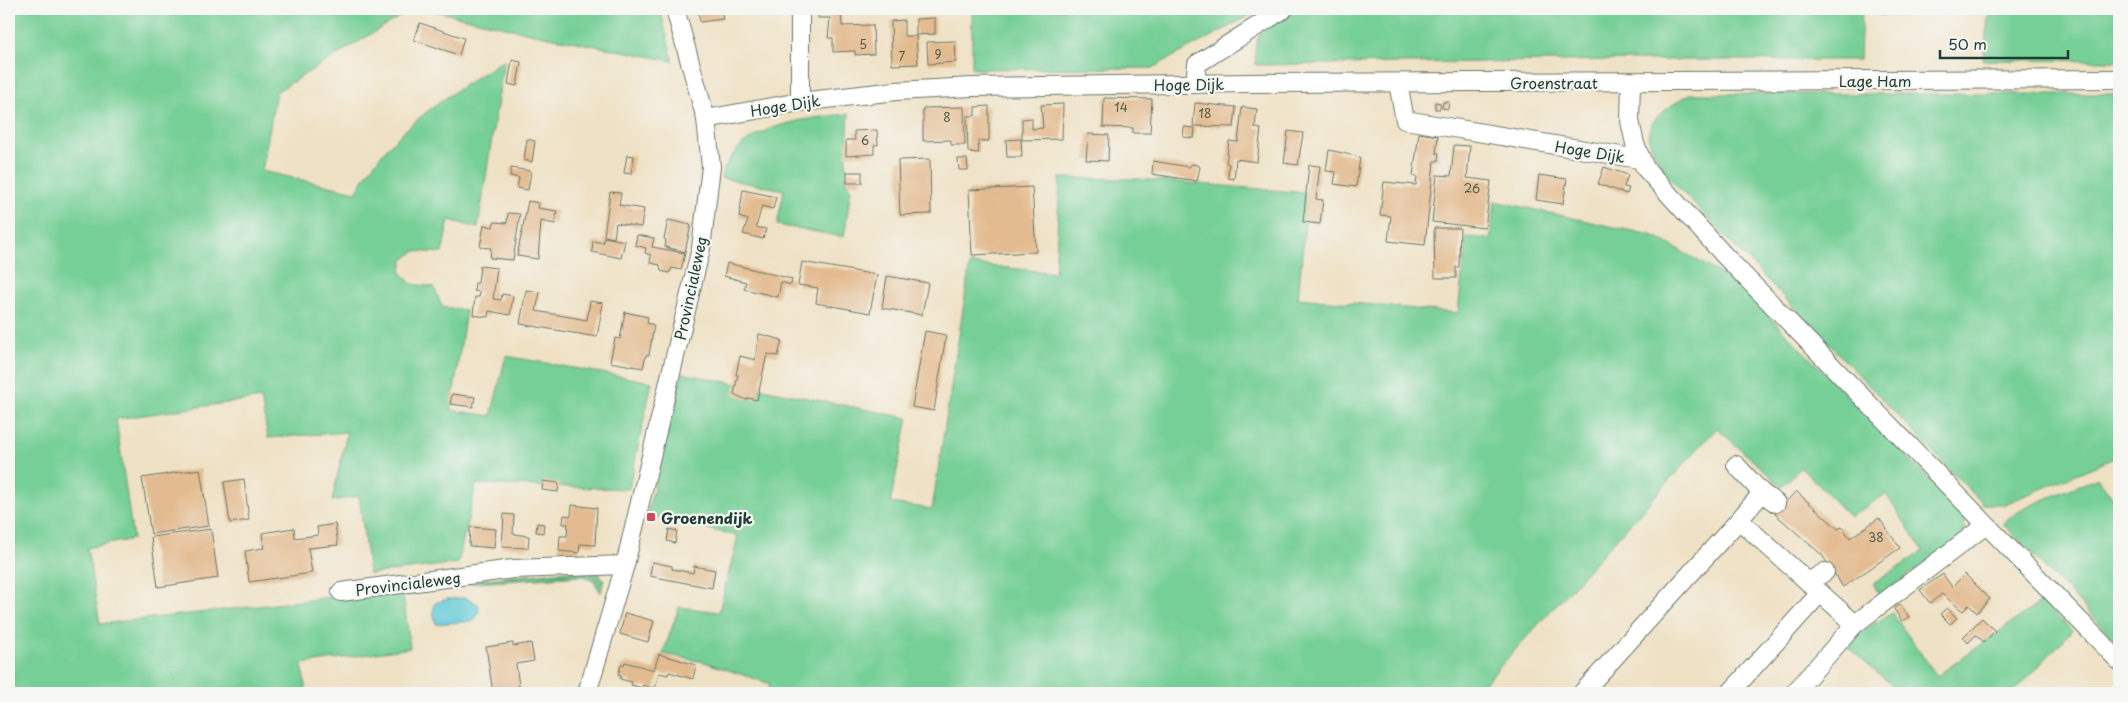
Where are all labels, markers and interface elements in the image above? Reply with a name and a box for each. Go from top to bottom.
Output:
scale bar [1940,28,2068,60]
text: 50 m [1948,32,1987,55]
house number: 5 [859,35,867,53]
house number: 9 [934,45,942,63]
house number: 7 [899,47,906,65]
street label: Lage Ham [1839,69,1911,92]
street label: Groenstraat [1510,71,1598,94]
street label: Hoge Dijk [1153,72,1225,96]
street label: Hoge Dijk [748,88,822,122]
house number: 14 [1114,98,1128,116]
house number: 18 [1199,104,1211,122]
house number: 8 [943,108,951,126]
house number: 6 [861,131,869,149]
street label: Hoge Dijk [1553,134,1627,168]
house number: 26 [1464,179,1480,197]
street label: Provincialeweg [668,234,712,342]
place label: Groenendijk [661,506,753,529]
marker: Groenendijk [645,511,657,523]
house number: 38 [1868,528,1884,546]
street label: Provincialeweg [354,565,462,601]

